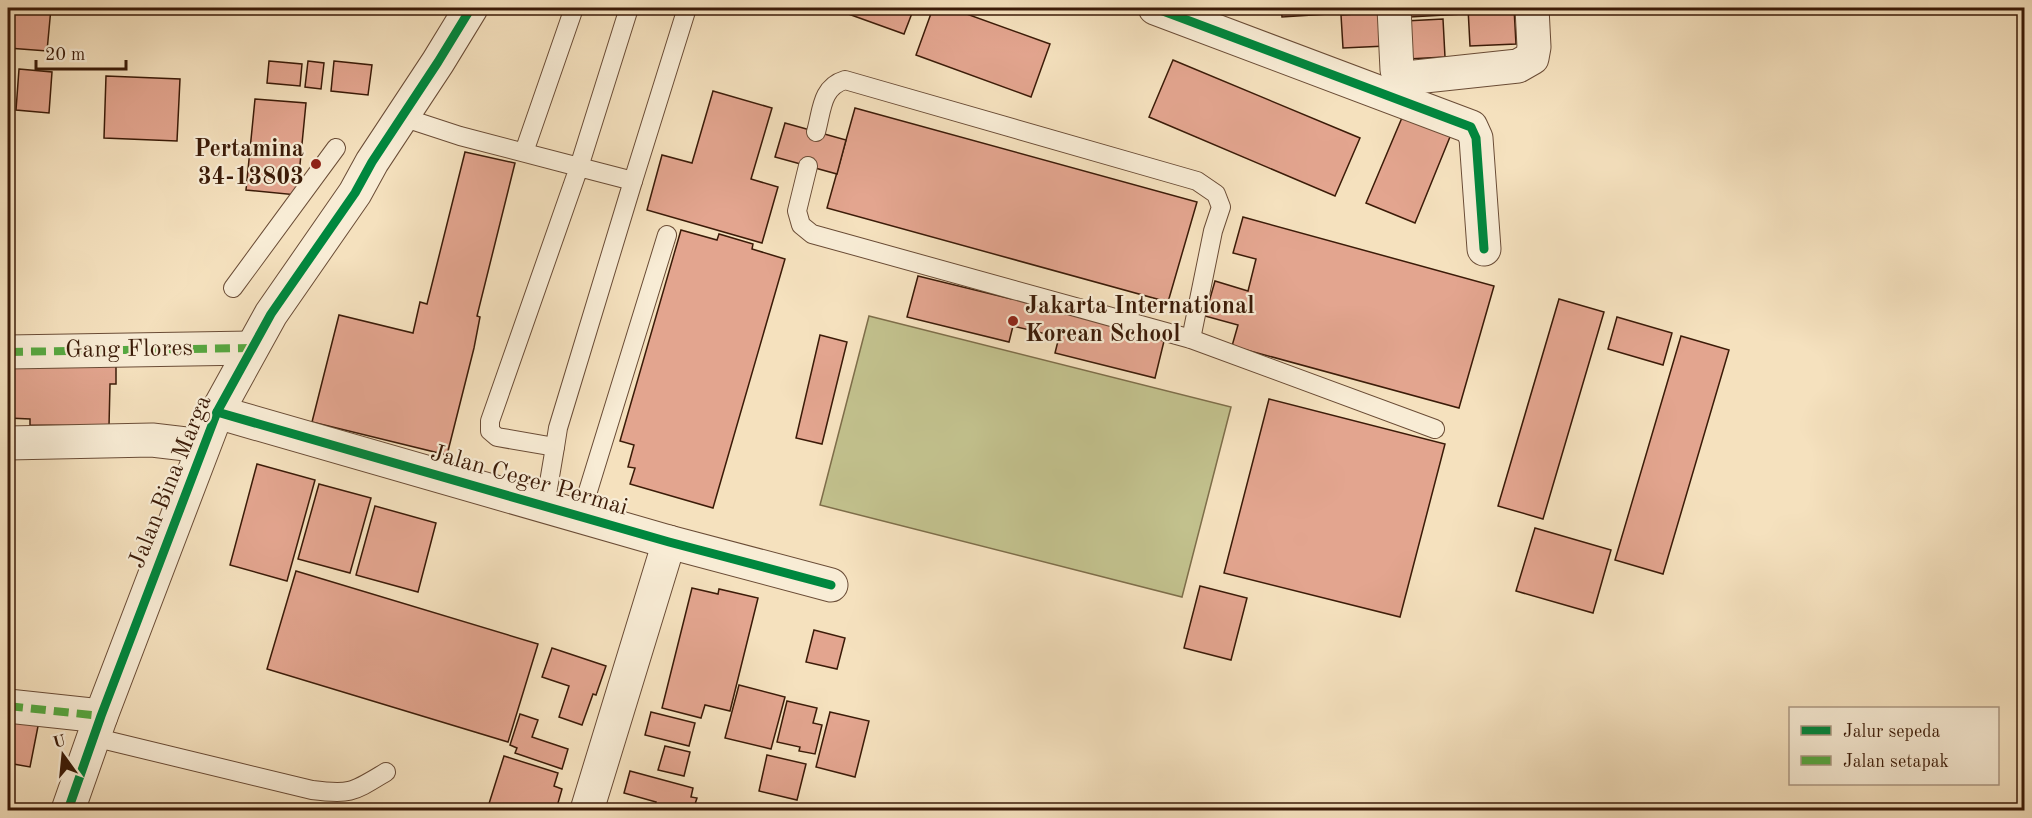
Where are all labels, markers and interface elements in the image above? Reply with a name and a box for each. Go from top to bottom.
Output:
scale bar [36,33,126,71]
text: 20 m [45,46,85,64]
place label: Pertamina 34-13803 [194,138,304,190]
marker: Pertamina 34-13803 [309,157,323,171]
place label: Jakarta International Korean School [1025,295,1255,347]
marker: Jakarta International Korean School [1006,314,1020,328]
street label: Gang Flores [65,337,193,363]
street label: Jalan Bina Marga [125,392,217,572]
street label: Jalan Ceger Permai [428,441,630,521]
legend [1789,707,1999,785]
text: Jalur sepeda [1843,723,1941,741]
north arrow [33,725,93,785]
text: U [51,733,68,752]
text: Jalan setapak [1843,753,1949,771]

